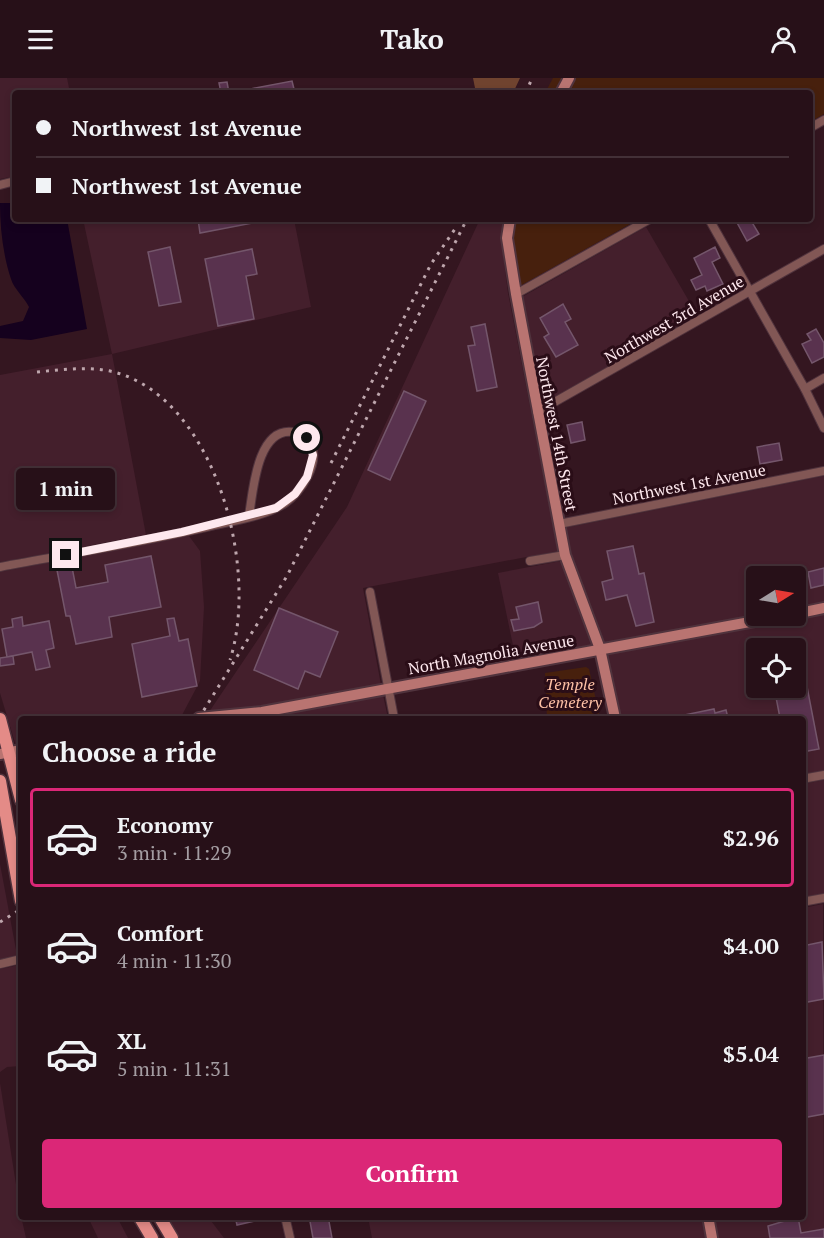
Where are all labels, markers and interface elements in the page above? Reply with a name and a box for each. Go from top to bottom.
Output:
text: Tako [380,21,444,57]
icon: menu [24,23,57,56]
icon: person [767,23,800,56]
text: Northwest 1st Avenue [72,113,302,142]
text: Northwest 1st Avenue [72,171,302,200]
street label: Northwest 3rd Avenue [600,270,748,368]
street label: Northwest 14th Street [531,355,583,513]
route start [293,424,320,451]
street label: Northwest 1st Avenue [611,458,767,510]
callout: 1 min [16,468,116,510]
text: 1 min [38,475,93,502]
route end [52,541,79,568]
north arrow [746,566,806,626]
map controls [746,566,806,698]
street label: North Magnolia Avenue [406,629,576,679]
button: locate [746,638,806,698]
park label: Temple Cemetery [538,673,602,713]
text: Choose a ride [42,734,217,770]
text: Economy [117,810,213,839]
icon: car [45,811,99,865]
text: $2.96 [723,823,779,852]
text: 3 min · 11:29 [117,839,231,866]
text: Comfort [117,918,203,947]
icon: car [45,919,99,973]
text: $4.00 [723,931,779,960]
text: 4 min · 11:30 [117,947,231,974]
text: XL [117,1026,146,1055]
icon: car [45,1027,99,1081]
text: $5.04 [723,1039,779,1068]
text: 5 min · 11:31 [117,1055,231,1082]
button: Confirm [42,1139,782,1208]

